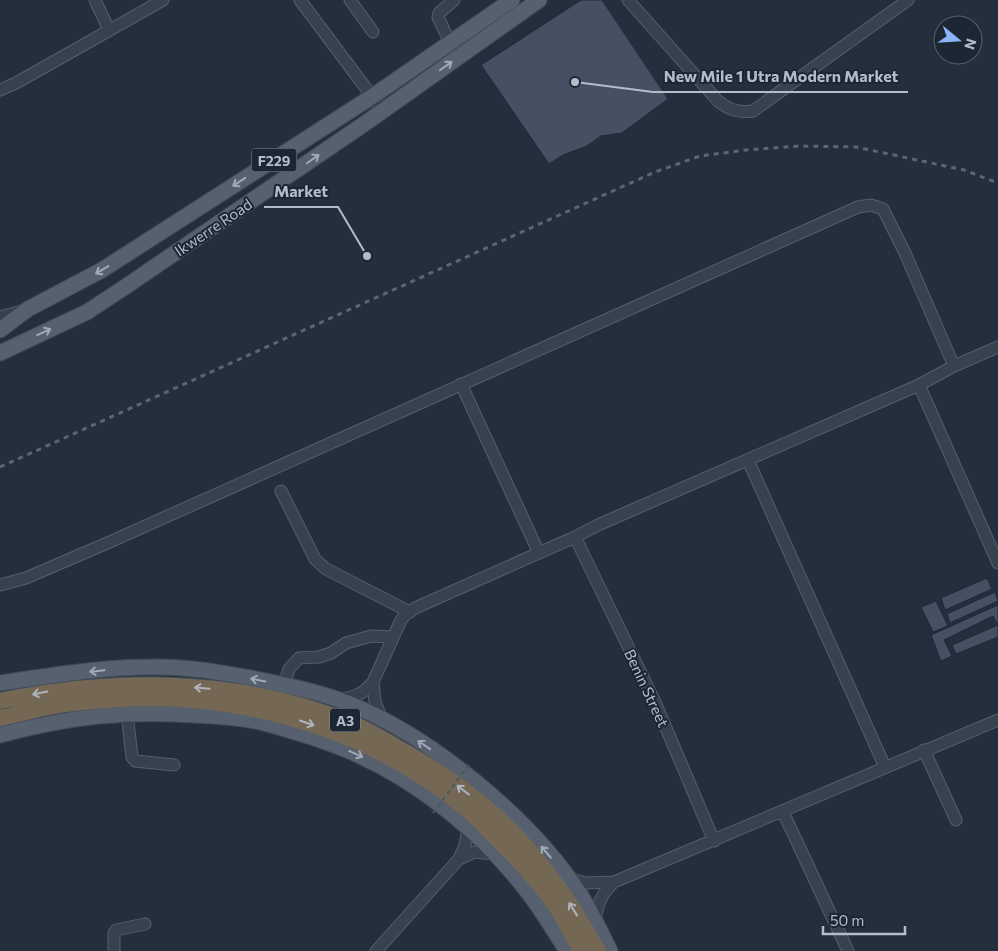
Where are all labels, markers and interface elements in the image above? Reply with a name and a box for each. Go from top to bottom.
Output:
north arrow [933,15,983,65]
text: N [961,37,981,52]
one-way arrow [439,61,453,71]
callout: New Mile 1 Utra Modern Market [653,61,908,92]
text: New Mile 1 Utra Modern Market [664,66,899,85]
road number: F229 [252,148,296,172]
one-way arrow [306,154,320,164]
callout: Market [264,176,338,207]
one-way arrow [232,177,246,187]
text: Market [274,181,328,200]
street label: Ikwerre Road [171,195,255,259]
one-way arrow [95,265,110,275]
one-way arrow [36,326,51,336]
street label: Benin Street [621,646,673,730]
one-way arrow [89,666,105,676]
one-way arrow [251,674,267,684]
one-way arrow [194,683,210,693]
one-way arrow [33,689,49,699]
road number: A3 [330,708,360,732]
one-way arrow [299,718,315,728]
one-way arrow [418,740,432,750]
one-way arrow [348,750,363,760]
one-way arrow [457,785,470,796]
one-way arrow [541,845,552,858]
one-way arrow [568,903,578,917]
scale bar [823,904,906,936]
text: 50 m [830,911,864,929]

